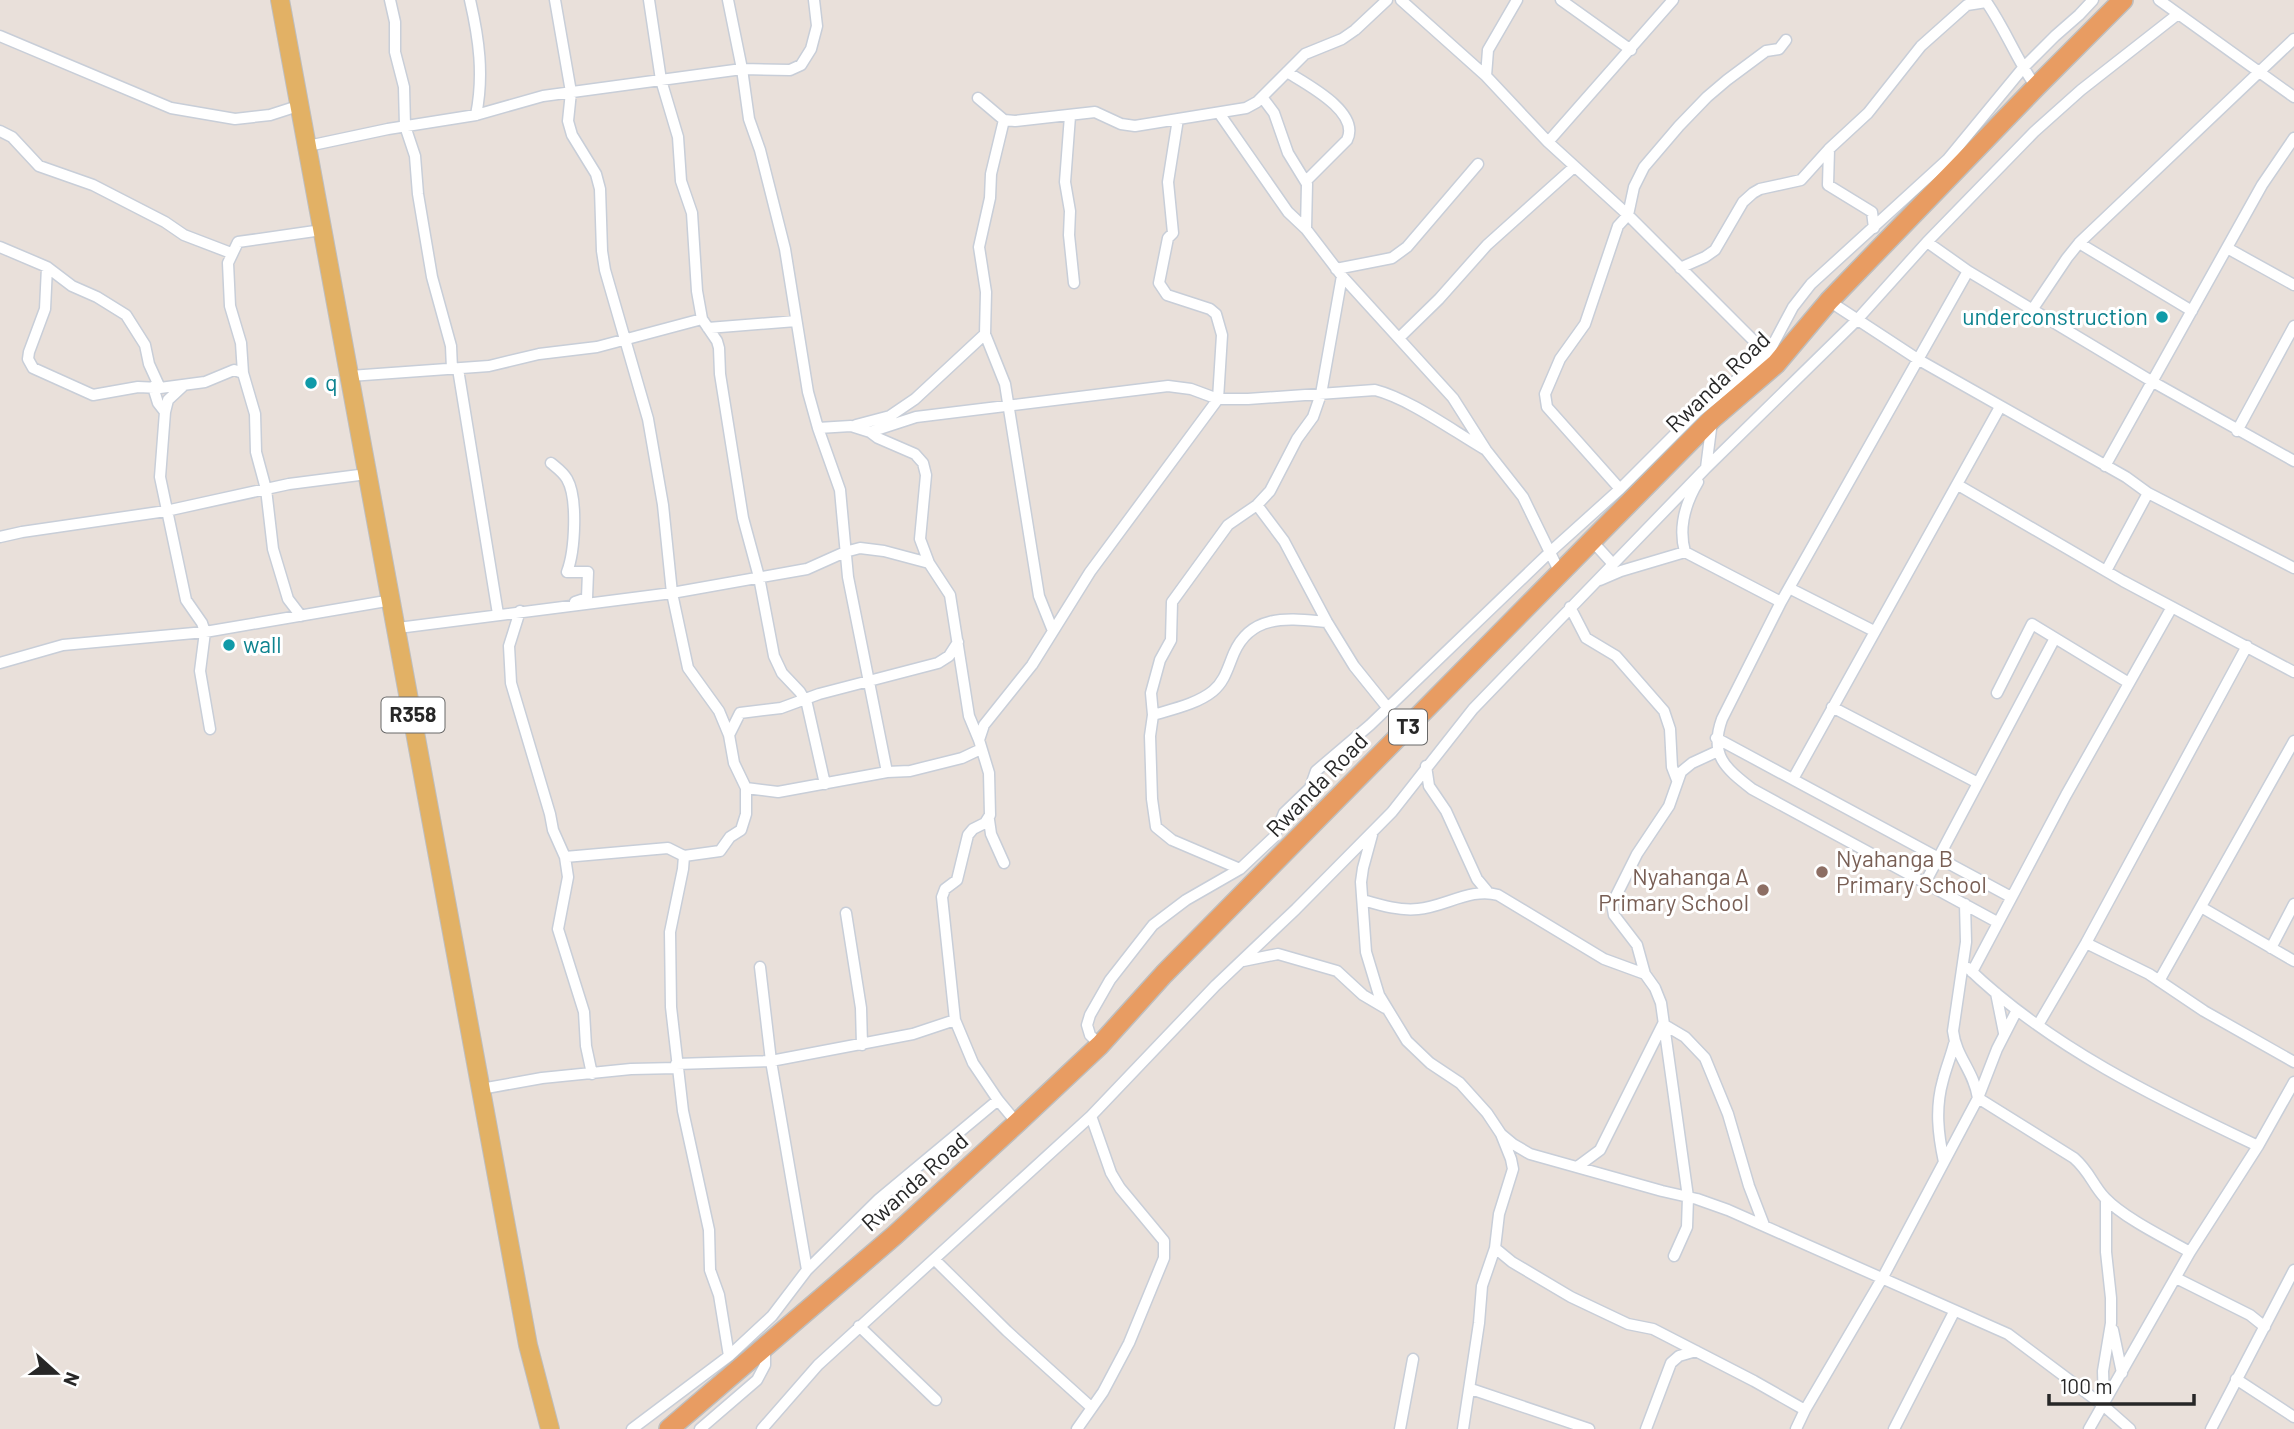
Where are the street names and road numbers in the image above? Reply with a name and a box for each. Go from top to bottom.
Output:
street label: Rwanda Road [1659,325,1775,438]
road number: R358 [382,698,444,732]
road number: T3 [1389,710,1427,744]
street label: Rwanda Road [1260,726,1373,842]
street label: Rwanda Road [855,1126,974,1237]

